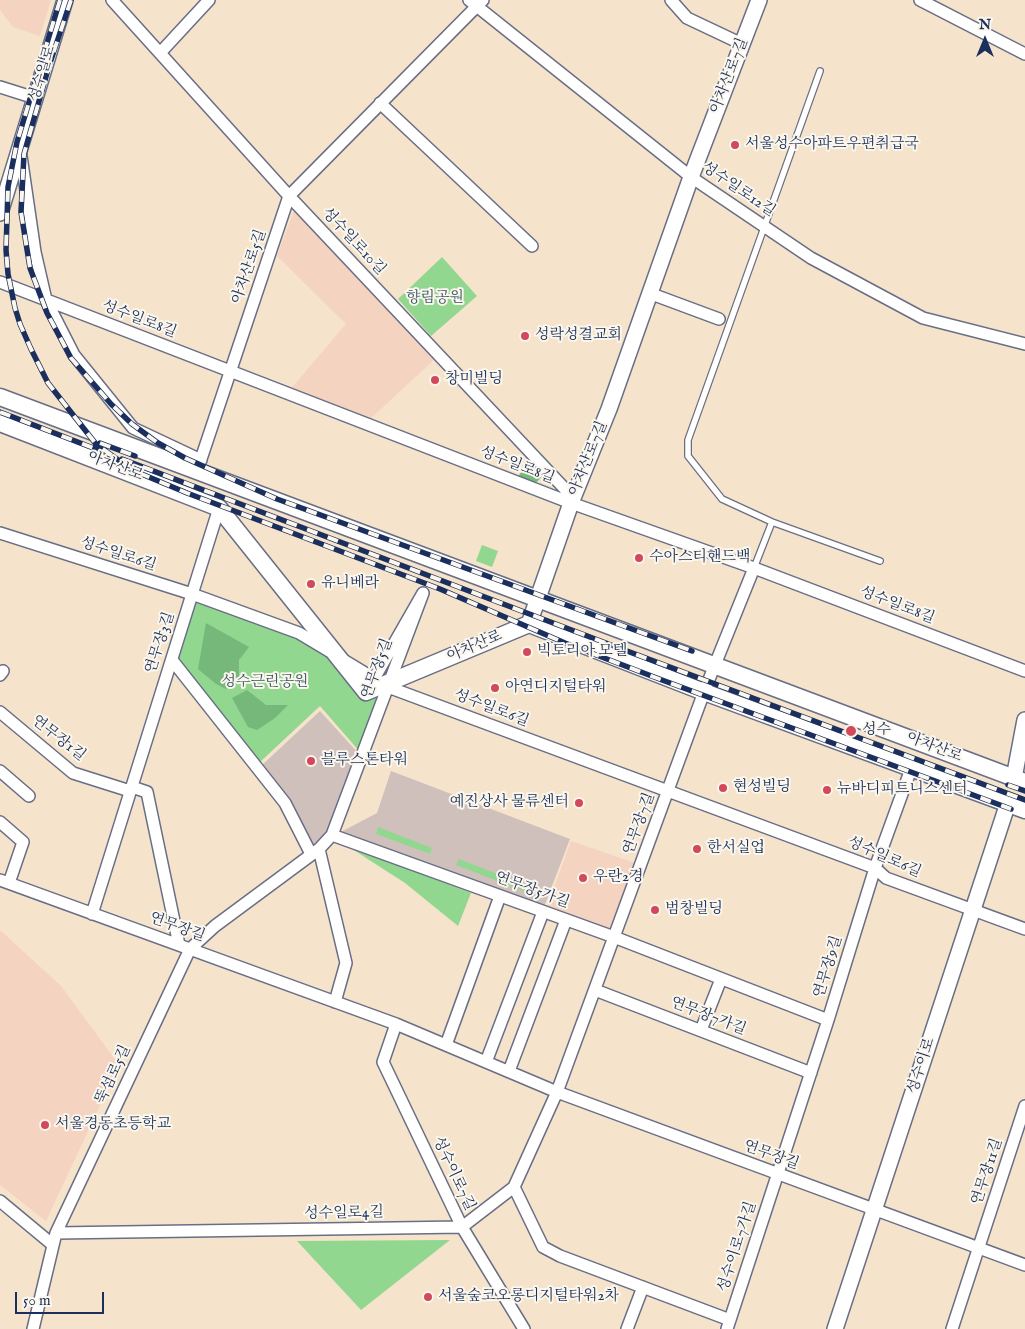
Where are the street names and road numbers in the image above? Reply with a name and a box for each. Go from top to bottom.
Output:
street label: 아차산로7길 [707,36,753,116]
street label: 성수일로 [26,44,60,104]
street label: 성수일로12길 [698,159,778,221]
street label: 성수일로10길 [317,205,389,279]
street label: 아차산로5길 [229,227,271,307]
street label: 성수일로8길 [99,298,179,342]
street label: 아차산로7길 [566,419,612,499]
street label: 성수일로8길 [477,444,557,488]
street label: 아차산로 [85,448,145,486]
street label: 성수일로6길 [78,534,158,576]
street label: 성수일로8길 [857,584,937,628]
street label: 연무장3길 [143,610,179,676]
street label: 아차산로 [445,627,505,667]
street label: 연무장5길 [359,636,397,702]
street label: 성수일로6길 [451,686,531,732]
street label: 연무장1길 [27,712,89,766]
street label: 아차산로 [904,729,964,767]
street label: 연무장7길 [620,790,660,858]
street label: 성수일로6길 [844,834,924,882]
street label: 연무장5가길 [492,869,572,913]
street label: 연무장길 [147,910,207,946]
street label: 연무장9길 [811,934,847,1000]
street label: 연무장7가길 [668,994,748,1040]
street label: 성수이로 [904,1036,940,1096]
street label: 뚝섬로5길 [92,1042,136,1108]
street label: 성수이로7길 [428,1134,478,1214]
street label: 연무장11길 [969,1136,1007,1208]
street label: 연무장길 [741,1138,801,1174]
street label: 성수이로7가길 [715,1200,761,1294]
street label: 성수일로4길 [304,1204,384,1224]

